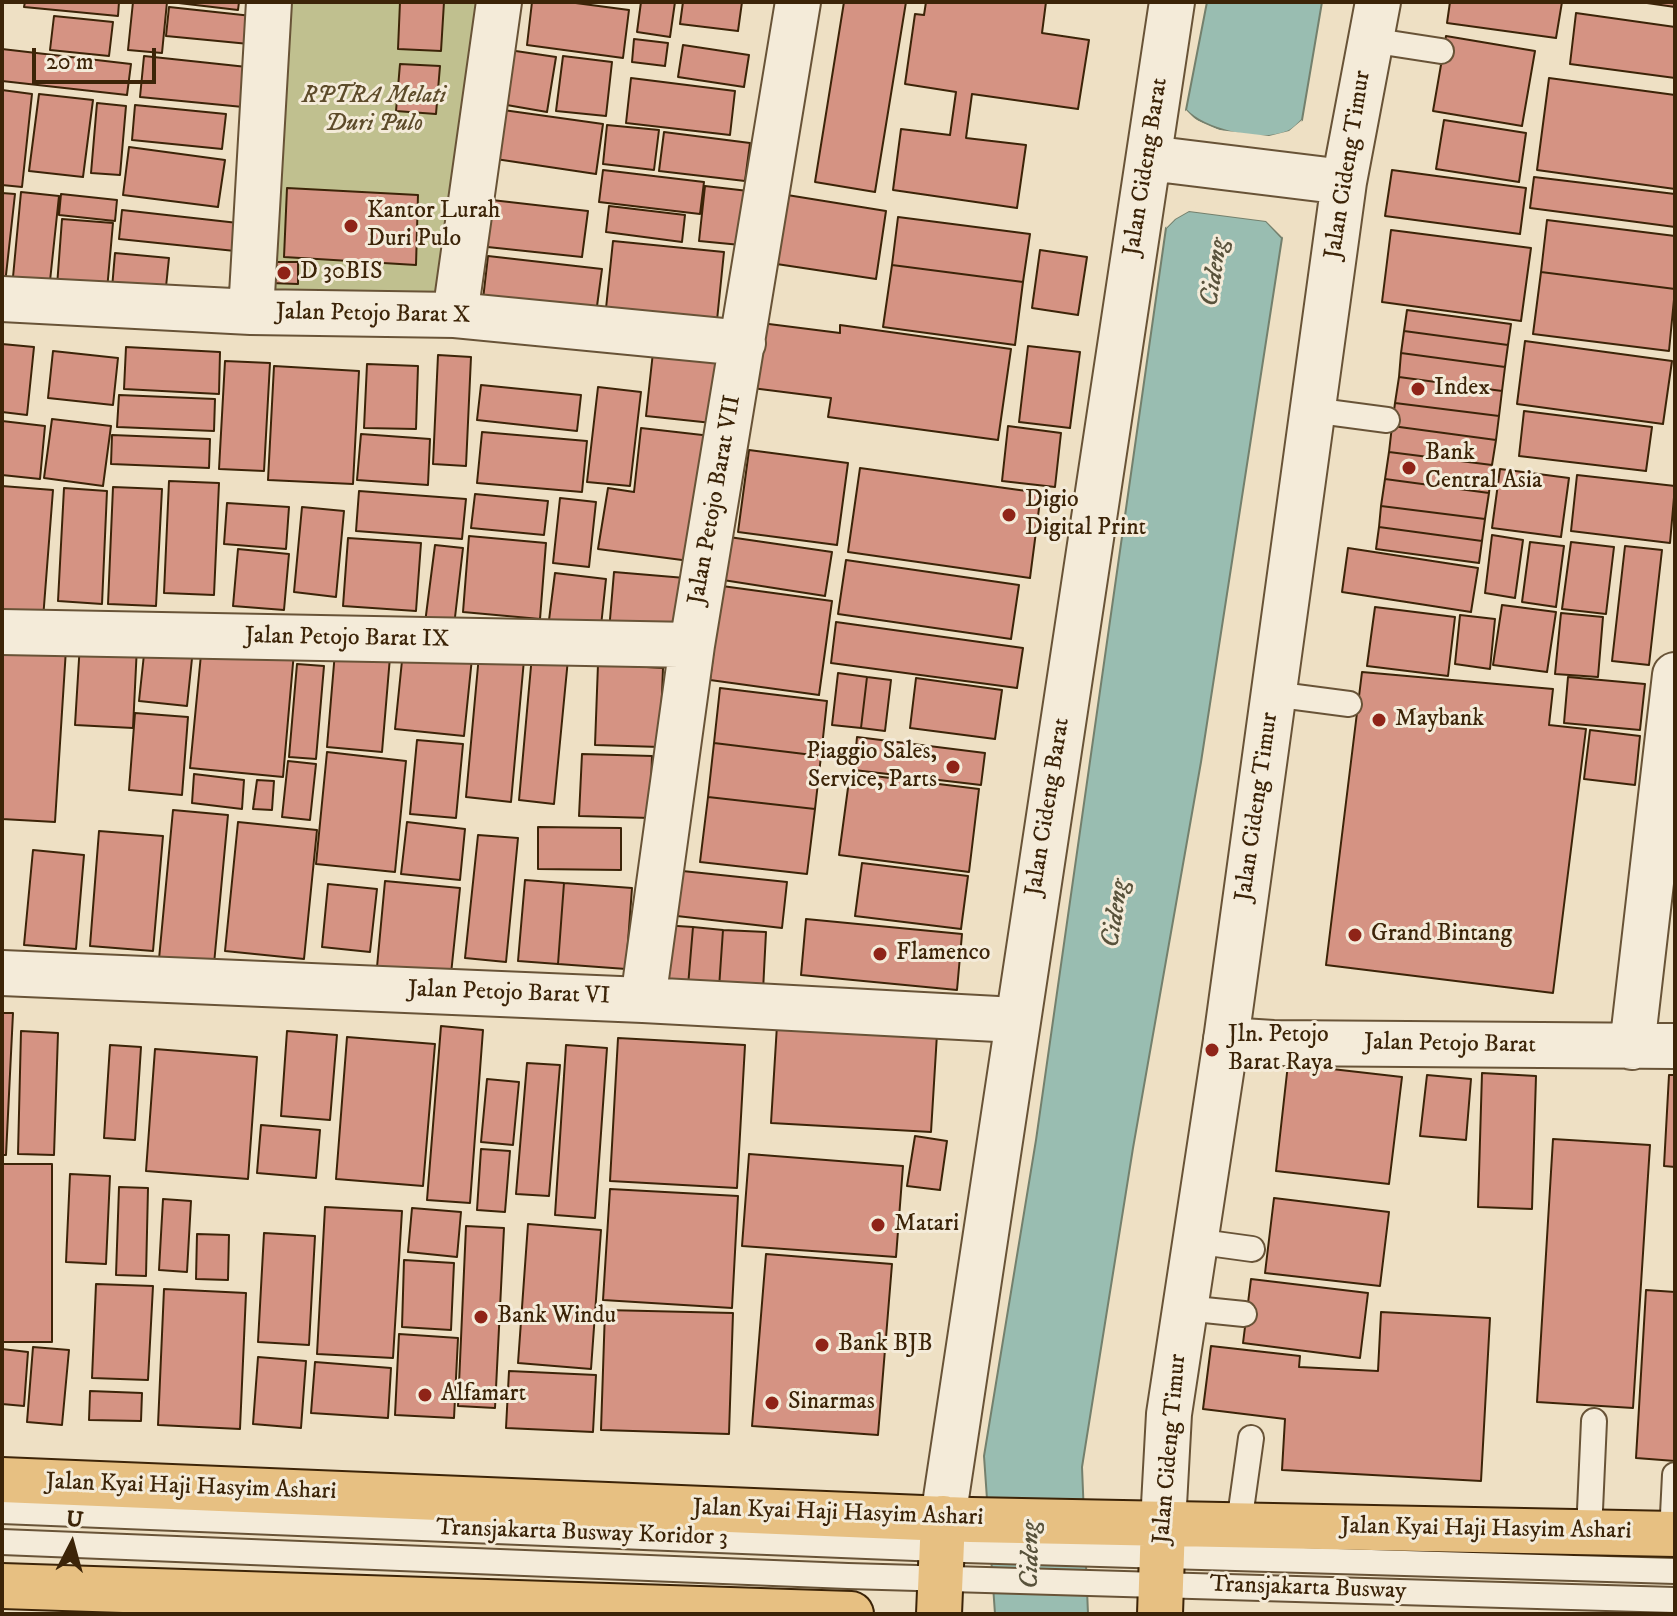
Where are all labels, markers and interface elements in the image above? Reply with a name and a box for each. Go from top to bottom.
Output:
scale bar [36,32,160,82]
text: 20 m [46,47,94,77]
street label: Jalan Cideng Timur [1320,69,1378,261]
street label: Jalan Cideng Barat [1119,76,1175,258]
park label: RPTRA Melati Duri Pulo [302,83,446,139]
place label: Kantor Lurah Duri Pulo [367,198,500,254]
marker: Kantor Lurah Duri Pulo [342,217,360,235]
water label: Cideng [1195,237,1237,309]
place label: D 30BIS [300,259,383,287]
marker: D 30BIS [275,264,293,282]
street label: Jalan Petojo Barat X [275,299,471,331]
place label: Index [1434,375,1490,403]
marker: Index [1409,380,1427,398]
street label: Jalan Petojo Barat VII [683,393,749,607]
place label: Bank Central Asia [1425,440,1542,496]
marker: Bank Central Asia [1400,459,1418,477]
place label: Digio Digital Print [1025,487,1146,543]
marker: Digio Digital Print [1000,506,1018,524]
street label: Jalan Petojo Barat IX [245,623,449,655]
place label: Maybank [1395,706,1484,734]
street label: Jalan Cideng Timur [1230,711,1286,903]
marker: Maybank [1370,711,1388,729]
street label: Jalan Cideng Barat [1021,716,1077,898]
place label: Piaggio Sales, Service, Parts [806,739,937,795]
marker: Piaggio Sales, Service, Parts [944,758,962,776]
water label: Cideng [1096,878,1138,950]
place label: Grand Bintang [1371,921,1512,949]
marker: Grand Bintang [1346,926,1364,944]
place label: Flamenco [896,940,990,968]
marker: Flamenco [871,945,889,963]
street label: Jalan Petojo Barat VI [407,976,611,1012]
place label: Jln. Petojo Barat Raya [1228,1022,1333,1078]
street label: Jalan Petojo Barat [1364,1029,1536,1061]
marker: Jln. Petojo Barat Raya [1203,1041,1221,1059]
place label: Matari [894,1211,959,1239]
marker: Matari [869,1216,887,1234]
place label: Bank Windu [497,1303,616,1331]
marker: Bank Windu [472,1308,490,1326]
place label: Bank BJB [838,1331,933,1359]
marker: Bank BJB [813,1336,831,1354]
street label: Jalan Cideng Timur [1148,1353,1194,1545]
place label: Alfamart [441,1381,526,1409]
marker: Alfamart [416,1386,434,1404]
place label: Sinarmas [788,1389,875,1417]
marker: Sinarmas [763,1394,781,1412]
street label: Jalan Kyai Haji Hasyim Ashari [45,1469,337,1507]
street label: Jalan Kyai Haji Hasyim Ashari [692,1495,984,1533]
north arrow [32,1504,112,1584]
text: U [65,1505,84,1534]
street label: Jalan Kyai Haji Hasyim Ashari [1340,1513,1632,1547]
street label: Transjakarta Busway Koridor 3 [436,1515,728,1553]
water label: Cideng [1016,1521,1048,1589]
street label: Transjakarta Busway [1209,1571,1407,1607]

